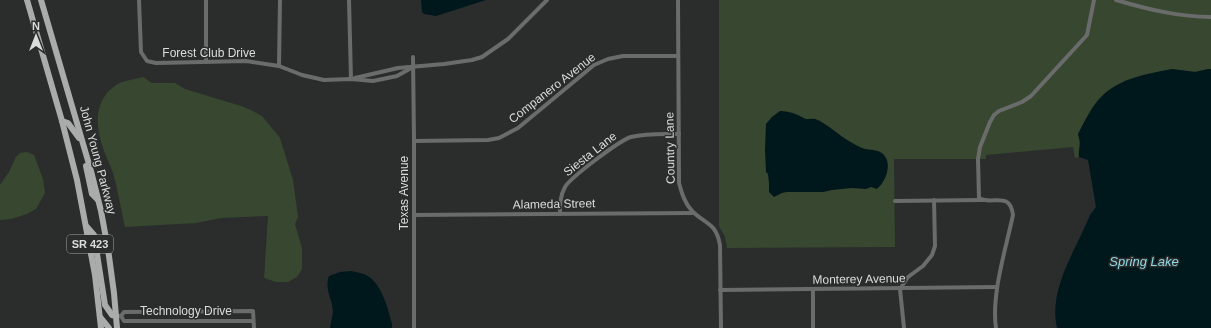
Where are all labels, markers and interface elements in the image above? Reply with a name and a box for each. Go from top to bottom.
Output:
north arrow [16,16,56,56]
text: N [32,20,40,32]
street label: Forest Club Drive [162,46,256,60]
street label: Companero Avenue [506,50,598,126]
street label: John Young Parkway [77,104,119,216]
street label: Country Lane [662,112,678,184]
street label: Siesta Lane [561,129,620,179]
street label: Texas Avenue [397,155,411,230]
street label: Alameda Street [513,196,596,212]
road number: SR 423 [67,235,113,253]
water label: Spring Lake [1109,254,1179,269]
street label: Monterey Avenue [812,271,906,287]
street label: Technology Drive [140,304,232,318]

